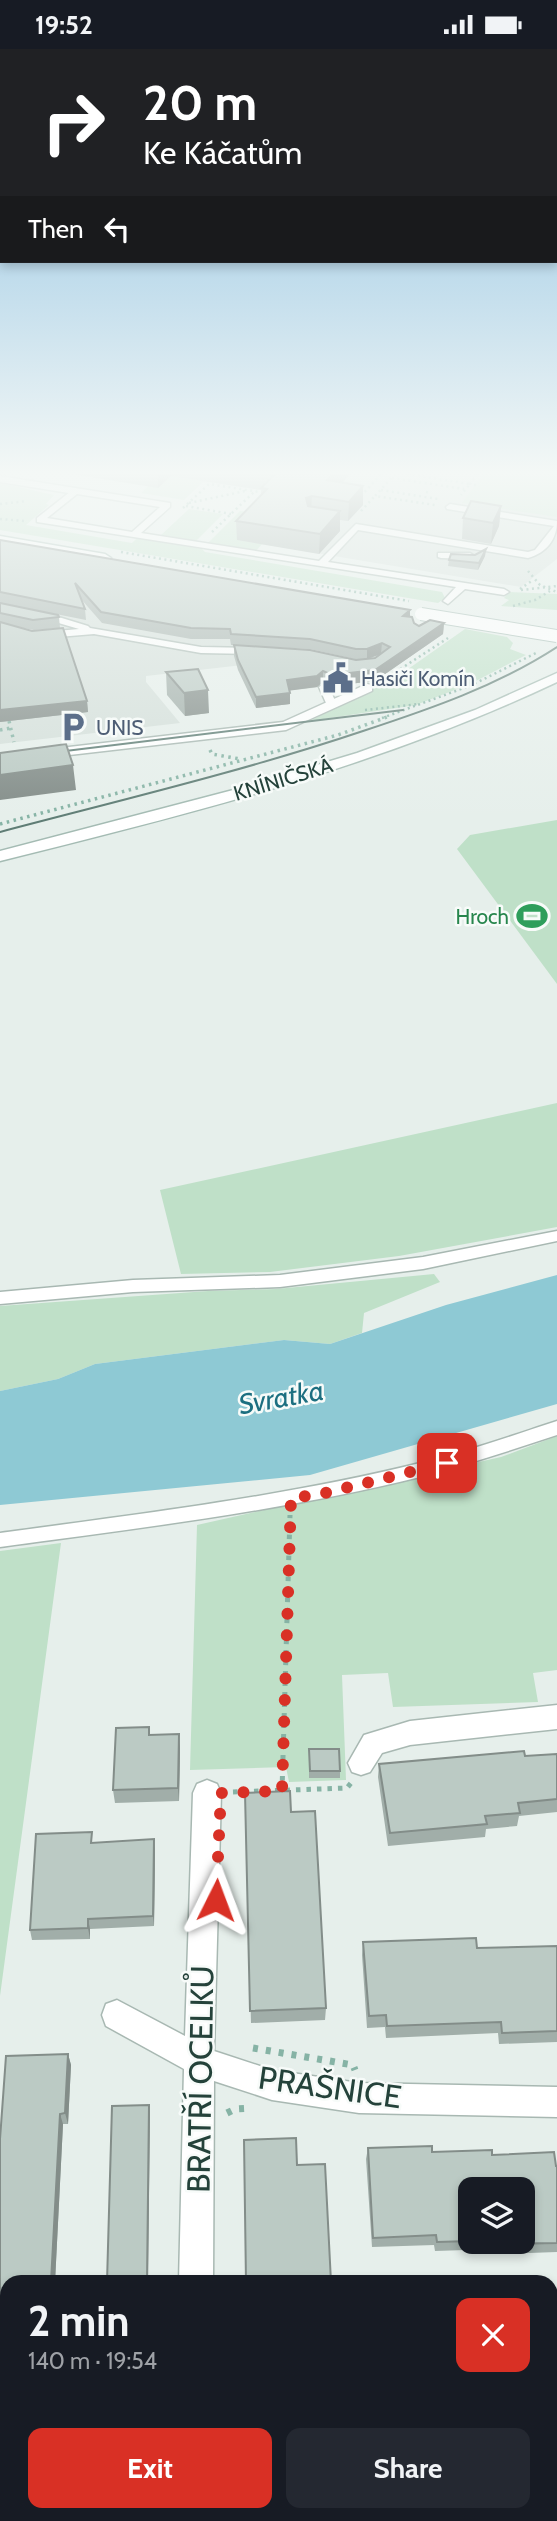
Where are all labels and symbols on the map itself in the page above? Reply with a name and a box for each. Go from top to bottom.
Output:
public building icon: Hasiči Komín [321,661,355,695]
place label: Hasiči Komín [361,666,475,691]
parking icon: UNIS [56,710,90,744]
place label: UNIS [96,715,144,740]
street label: KNÍNIČSKÁ [230,752,336,806]
sports icon: Hroch [515,899,549,933]
place label: Hroch [456,904,509,929]
water label: Svratka [236,1373,326,1421]
pin [417,1433,477,1493]
position arrow [179,1863,253,1937]
street label: BRATŘÍ OCELKŮ [178,1965,221,2193]
street label: PRAŠNICE [256,2058,404,2116]

